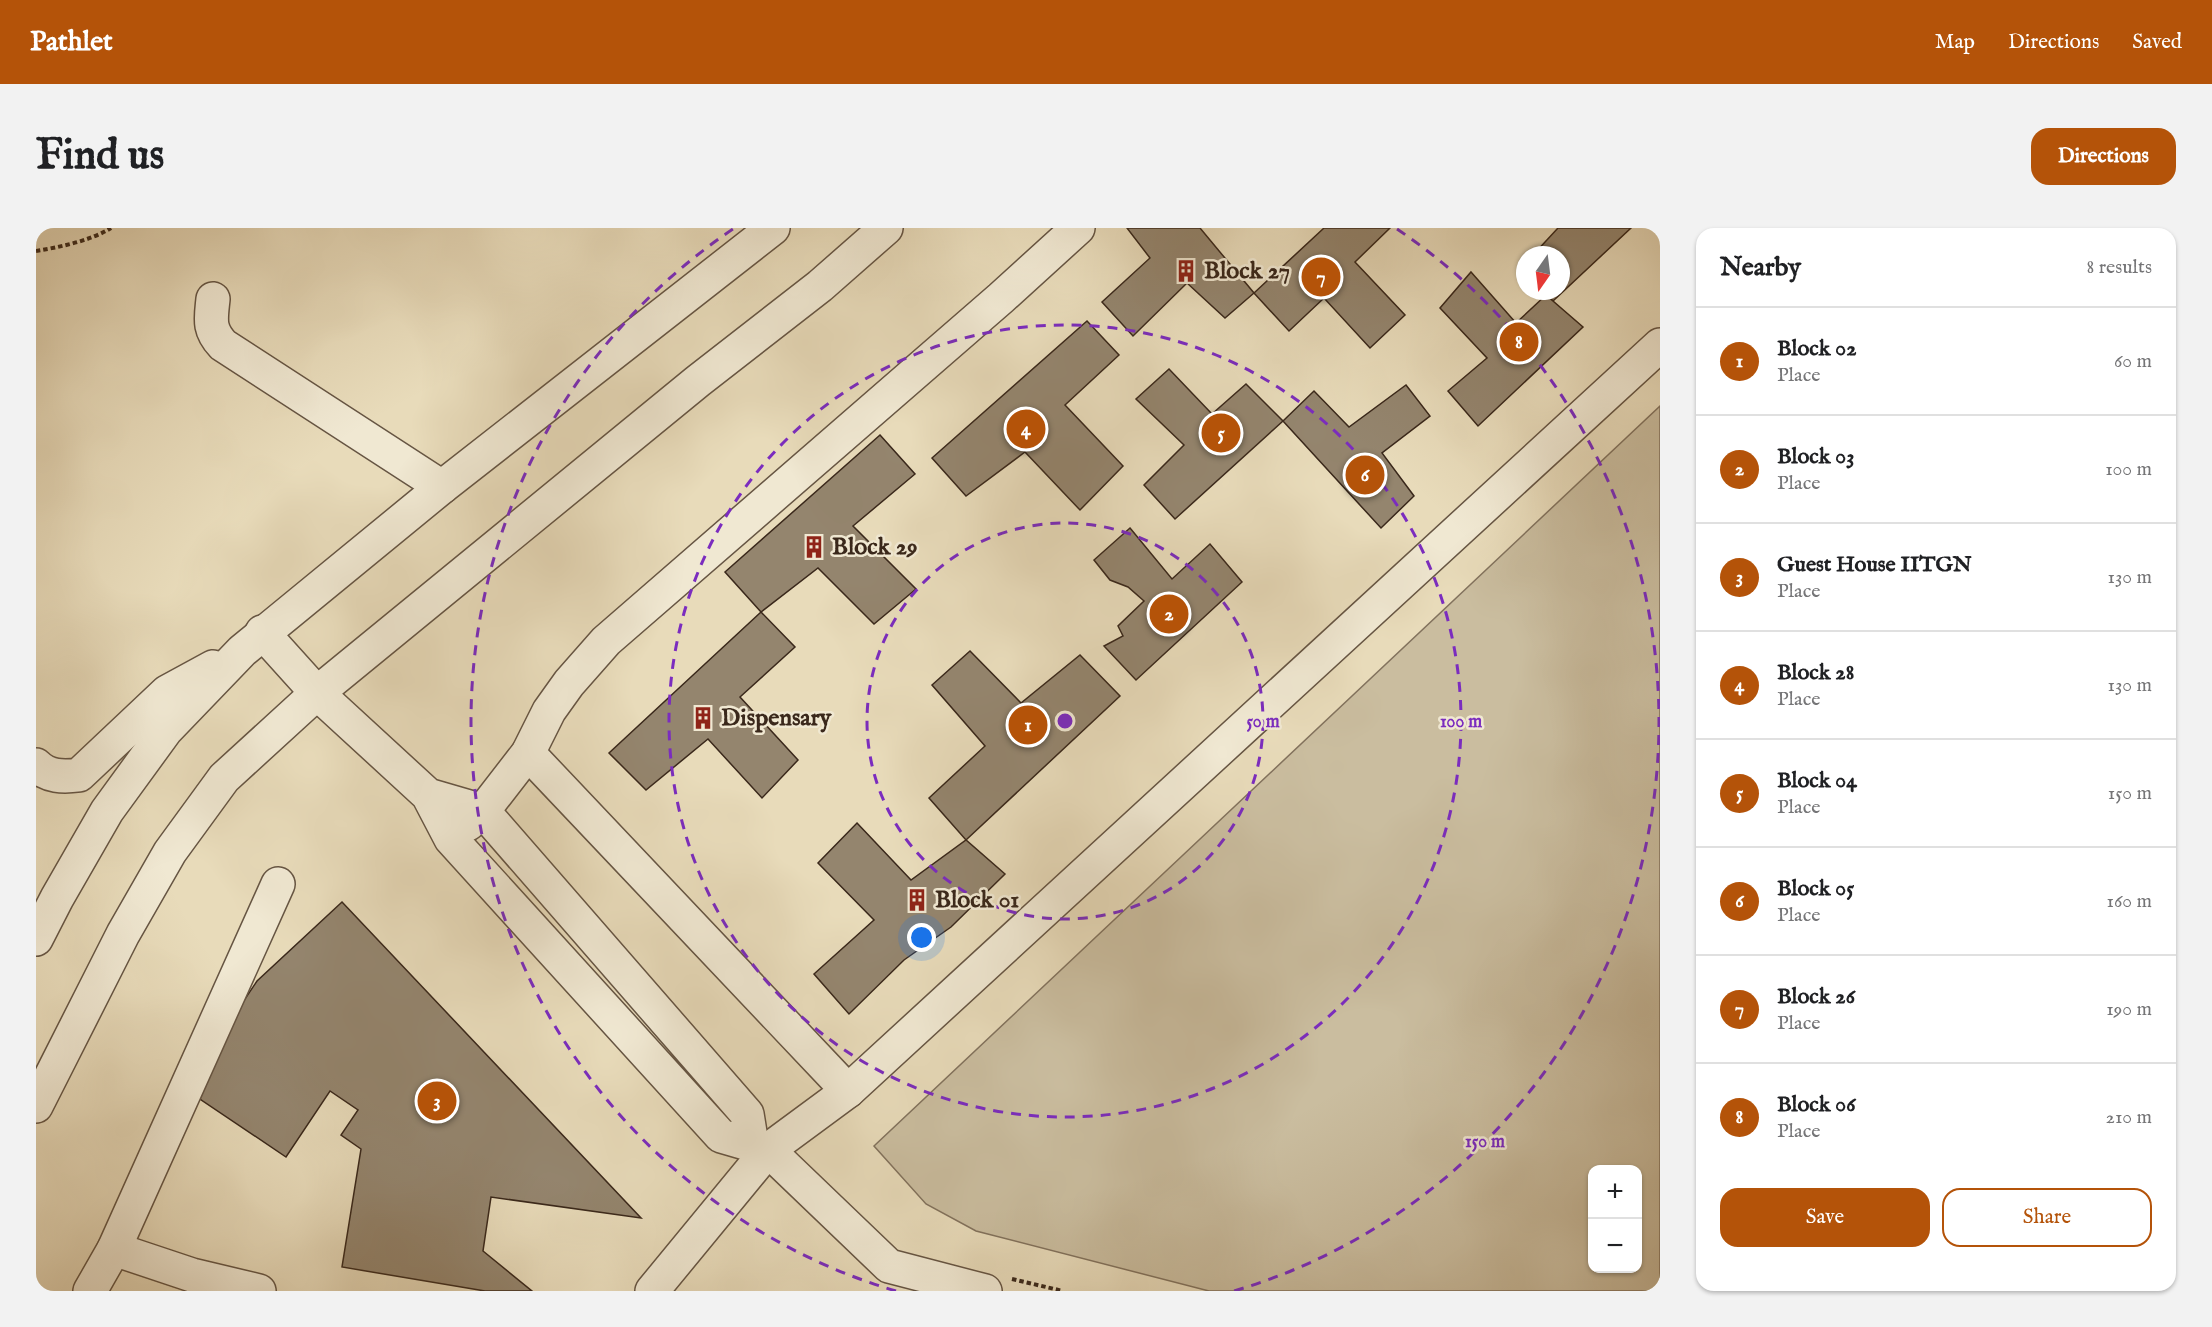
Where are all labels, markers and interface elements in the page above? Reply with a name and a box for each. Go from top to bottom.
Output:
text: Pathlet [30,25,113,60]
text: Map [1935,29,1975,56]
text: Directions [2008,29,2099,56]
text: Saved [2132,29,2182,56]
button: Directions [2031,128,2176,185]
text: Find us [36,130,164,183]
north arrow [1516,246,1570,300]
text: Nearby [1720,251,1801,284]
pin: 7 [1302,254,1340,300]
text: 8 results [2086,255,2152,280]
place label: Block 27 [1204,256,1290,287]
building icon: Block 27 [1173,258,1199,284]
pin: 8 [1500,320,1538,364]
text: Block 02 [1777,335,1856,363]
text: 1 [1736,349,1743,374]
text: 60 m [2114,349,2152,374]
text: Place [1777,363,1820,388]
pin: 4 [1006,406,1046,452]
pin: 5 [1202,410,1240,456]
text: Block 03 [1777,443,1854,471]
pin: 6 [1346,452,1384,498]
text: 2 [1735,457,1744,482]
text: 100 m [2105,457,2152,482]
text: Place [1777,471,1820,496]
place label: Block 29 [832,532,917,563]
building icon: Block 29 [801,534,827,560]
text: Guest House IITGN [1777,551,1972,579]
text: 3 [1736,565,1743,590]
text: 130 m [2107,565,2152,590]
text: Place [1777,579,1820,604]
pin: 2 [1150,592,1188,636]
text: Block 28 [1777,659,1854,687]
text: 4 [1735,673,1744,698]
text: 130 m [2107,673,2152,698]
text: Place [1777,687,1820,712]
pin: 1 [1008,702,1048,748]
place label: Dispensary [721,703,833,734]
building icon: Dispensary [690,705,716,731]
centre of rings [1055,711,1075,731]
text: 50 m [1246,711,1280,734]
text: 100 m [1440,711,1482,734]
text: Block 04 [1777,767,1857,795]
text: 5 [1736,781,1743,806]
text: 150 m [2108,781,2152,806]
text: Place [1777,795,1820,820]
text: Block 05 [1777,875,1854,903]
place label: Block 01 [935,885,1019,916]
building icon: Block 01 [904,887,930,913]
text: 6 [1735,889,1744,914]
text: 160 m [2106,889,2152,914]
text: Place [1777,903,1820,928]
your location [907,923,936,952]
text: Block 26 [1777,983,1855,1011]
text: 7 [1735,997,1744,1022]
text: 190 m [2106,997,2152,1022]
text: Place [1777,1011,1820,1036]
pin: 3 [418,1078,456,1124]
text: Block 06 [1777,1091,1855,1119]
text: 8 [1736,1105,1743,1130]
text: 210 m [2106,1105,2152,1130]
text: Place [1777,1119,1820,1144]
text: 150 m [1465,1131,1505,1154]
map controls [1588,1165,1642,1273]
button: + [1588,1165,1642,1219]
button: Save [1720,1188,1930,1247]
button: Share [1942,1188,2152,1247]
button: − [1588,1219,1642,1273]

